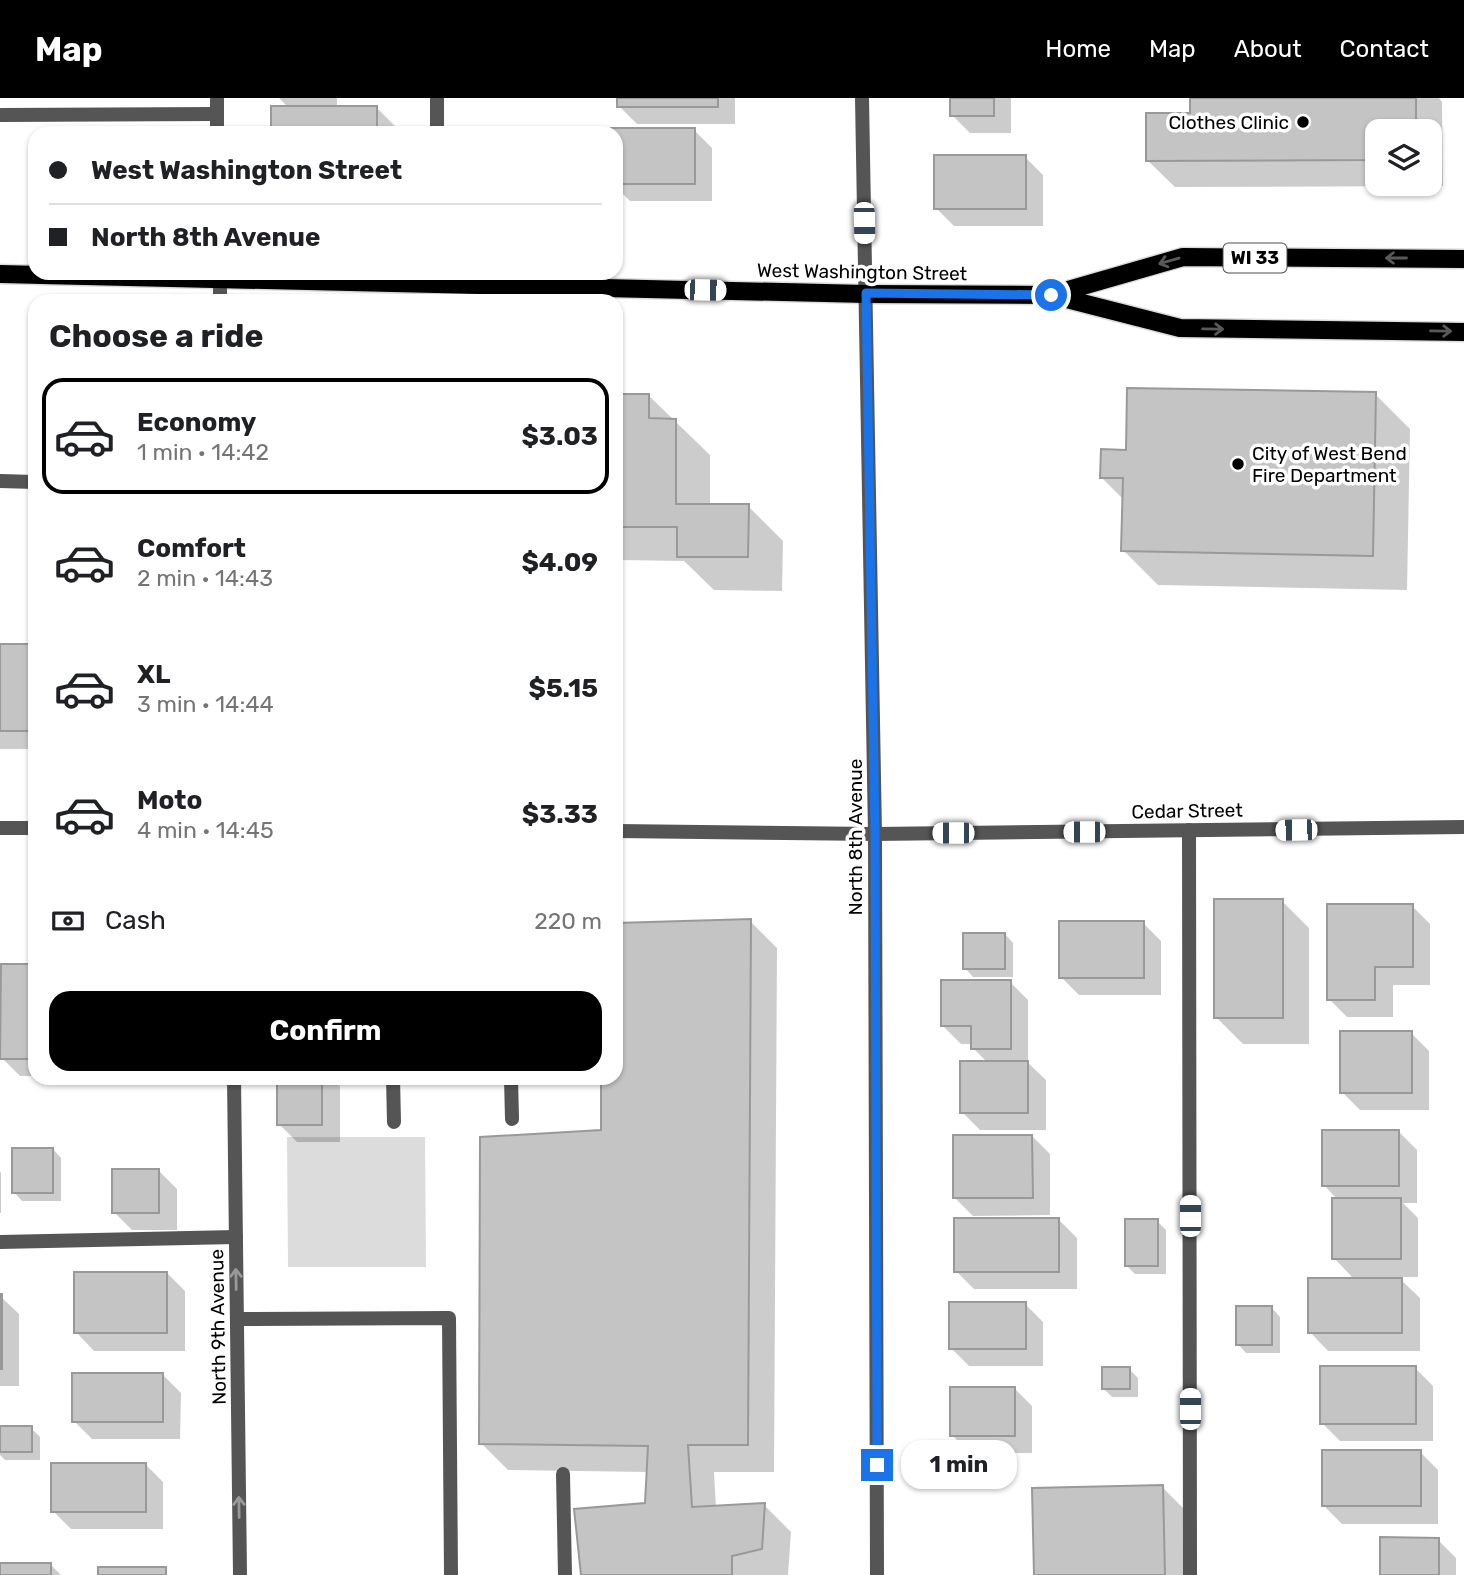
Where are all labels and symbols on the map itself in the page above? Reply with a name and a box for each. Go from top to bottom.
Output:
place label: Clothes Clinic [1168,111,1289,134]
marker: Clothes Clinic [1295,114,1311,130]
car [854,202,875,244]
road number: WI 33 [1224,244,1286,272]
one-way arrow [1385,251,1408,265]
one-way arrow [1158,256,1180,269]
street label: West Washington Street [757,259,968,285]
car [684,279,727,301]
route start [1035,279,1067,311]
one-way arrow [1201,322,1224,336]
one-way arrow [1429,325,1452,338]
place label: City of West Bend Fire Department [1252,442,1407,487]
marker: City of West Bend Fire Department [1230,456,1246,472]
street label: North 8th Avenue [844,759,867,915]
street label: Cedar Street [1131,799,1243,823]
car [1275,819,1318,841]
car [1064,822,1106,843]
car [933,823,975,844]
car [1180,1195,1201,1237]
street label: North 9th Avenue [205,1249,231,1405]
one-way arrow [229,1268,243,1291]
car [1180,1388,1201,1430]
callout: 1 min [902,1440,1017,1490]
route end [861,1449,893,1481]
one-way arrow [232,1496,246,1519]

